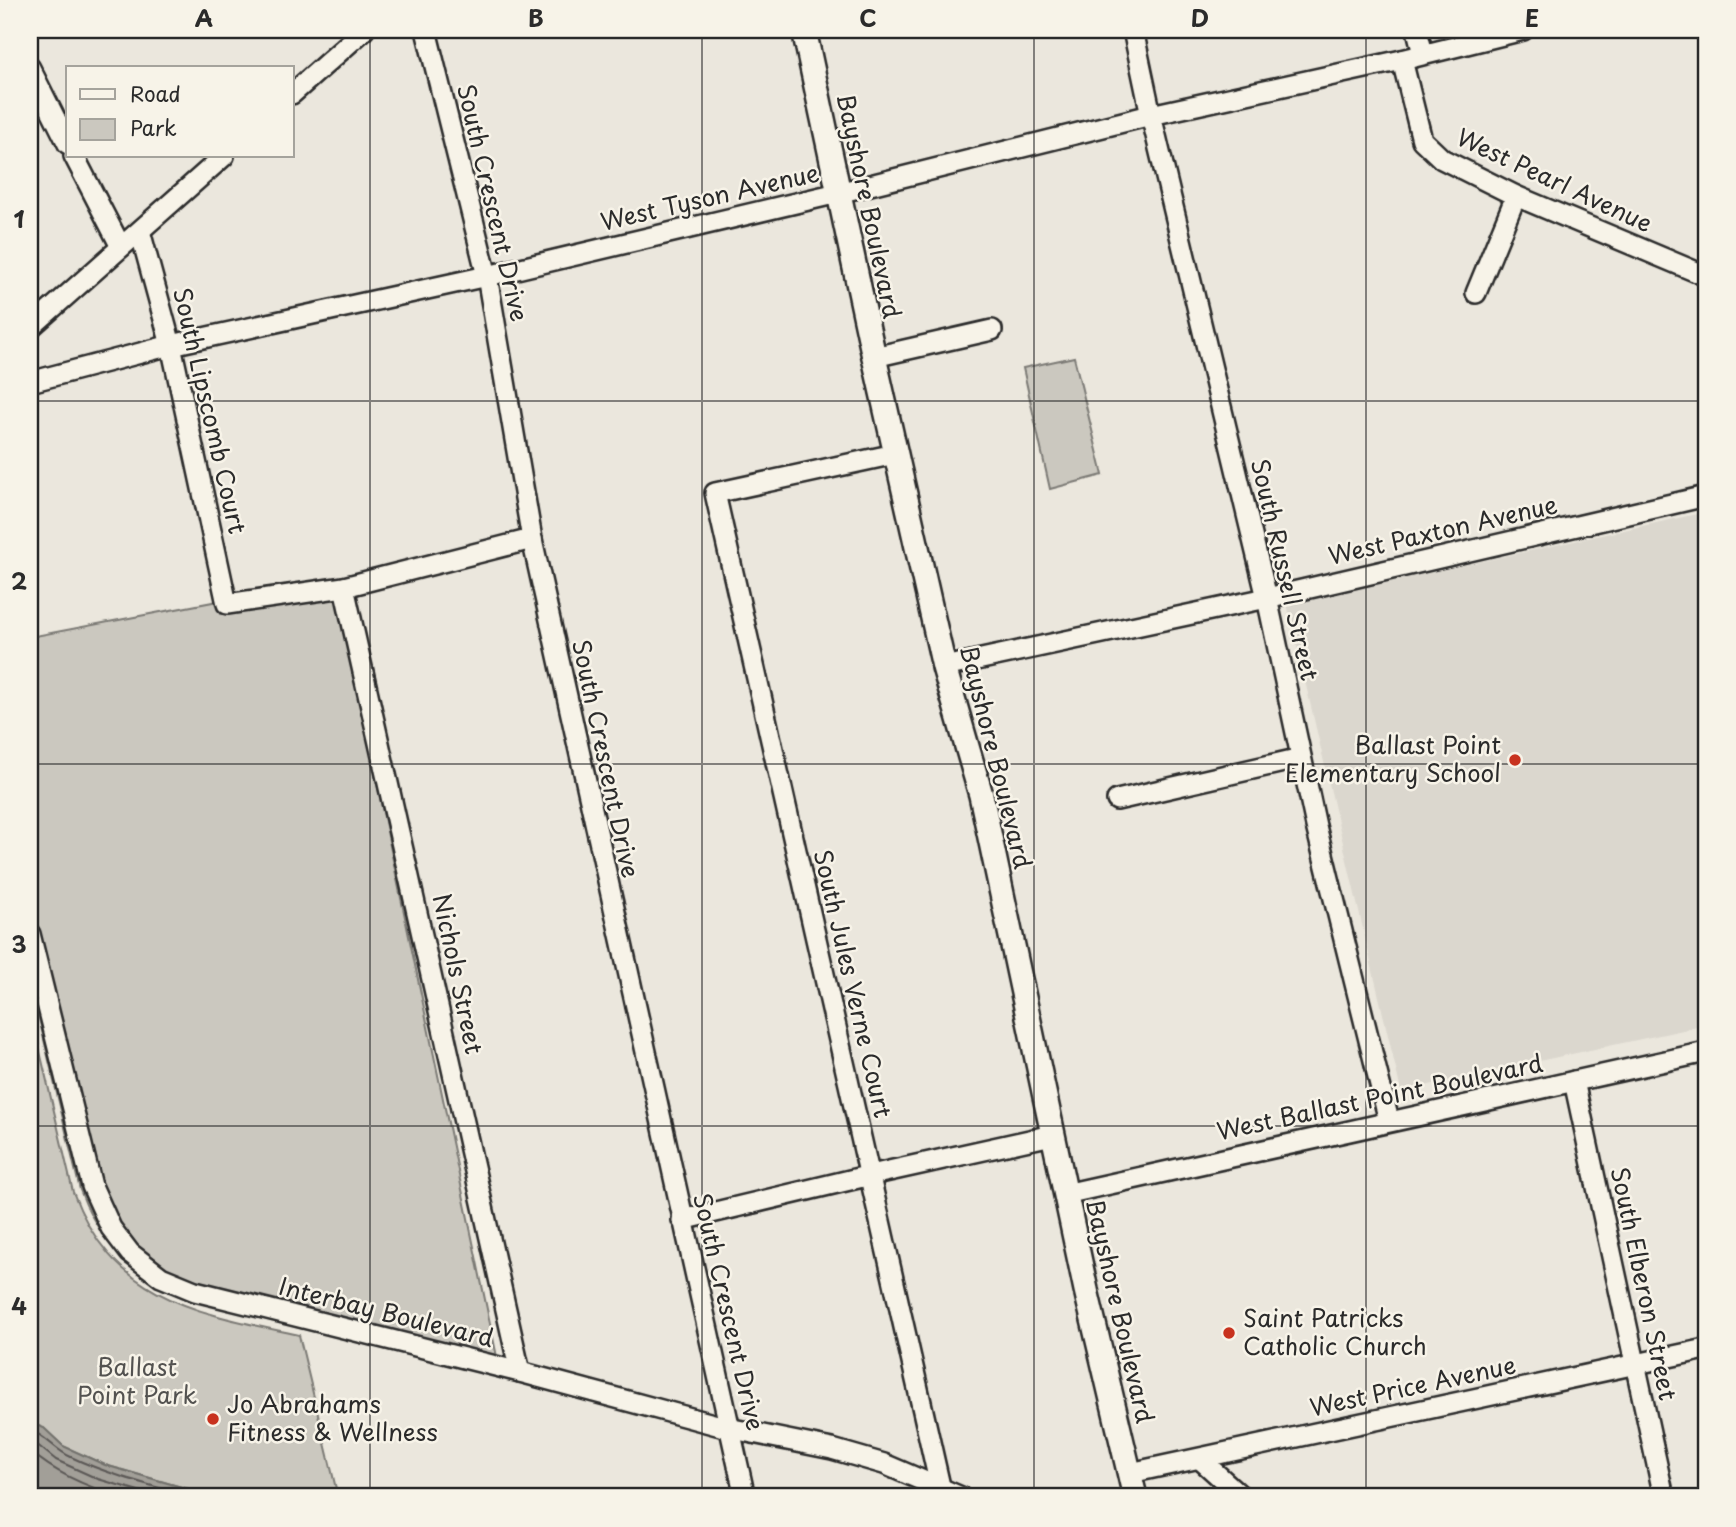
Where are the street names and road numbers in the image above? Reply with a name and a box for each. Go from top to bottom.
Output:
street label: South Crescent Drive [449,80,539,325]
street label: Bayshore Boulevard [828,90,911,322]
street label: West Pearl Avenue [1451,118,1659,240]
street label: West Tyson Avenue [597,153,822,239]
street label: South Lipscomb Court [165,284,257,537]
street label: South Russell Street [1243,455,1329,684]
street label: West Paxton Avenue [1325,485,1561,573]
street label: South Crescent Drive [564,636,650,881]
street label: Bayshore Boulevard [952,641,1042,873]
street label: South Jules Verne Court [806,846,902,1121]
street label: Nichols Street [424,890,494,1057]
street label: West Ballast Point Boulevard [1213,1044,1546,1148]
street label: South Elberon Street [1603,1164,1687,1404]
street label: South Crescent Drive [685,1189,775,1434]
street label: Bayshore Boulevard [1078,1195,1164,1427]
street label: Interbay Boulevard [275,1267,498,1355]
street label: West Price Avenue [1306,1346,1519,1424]

